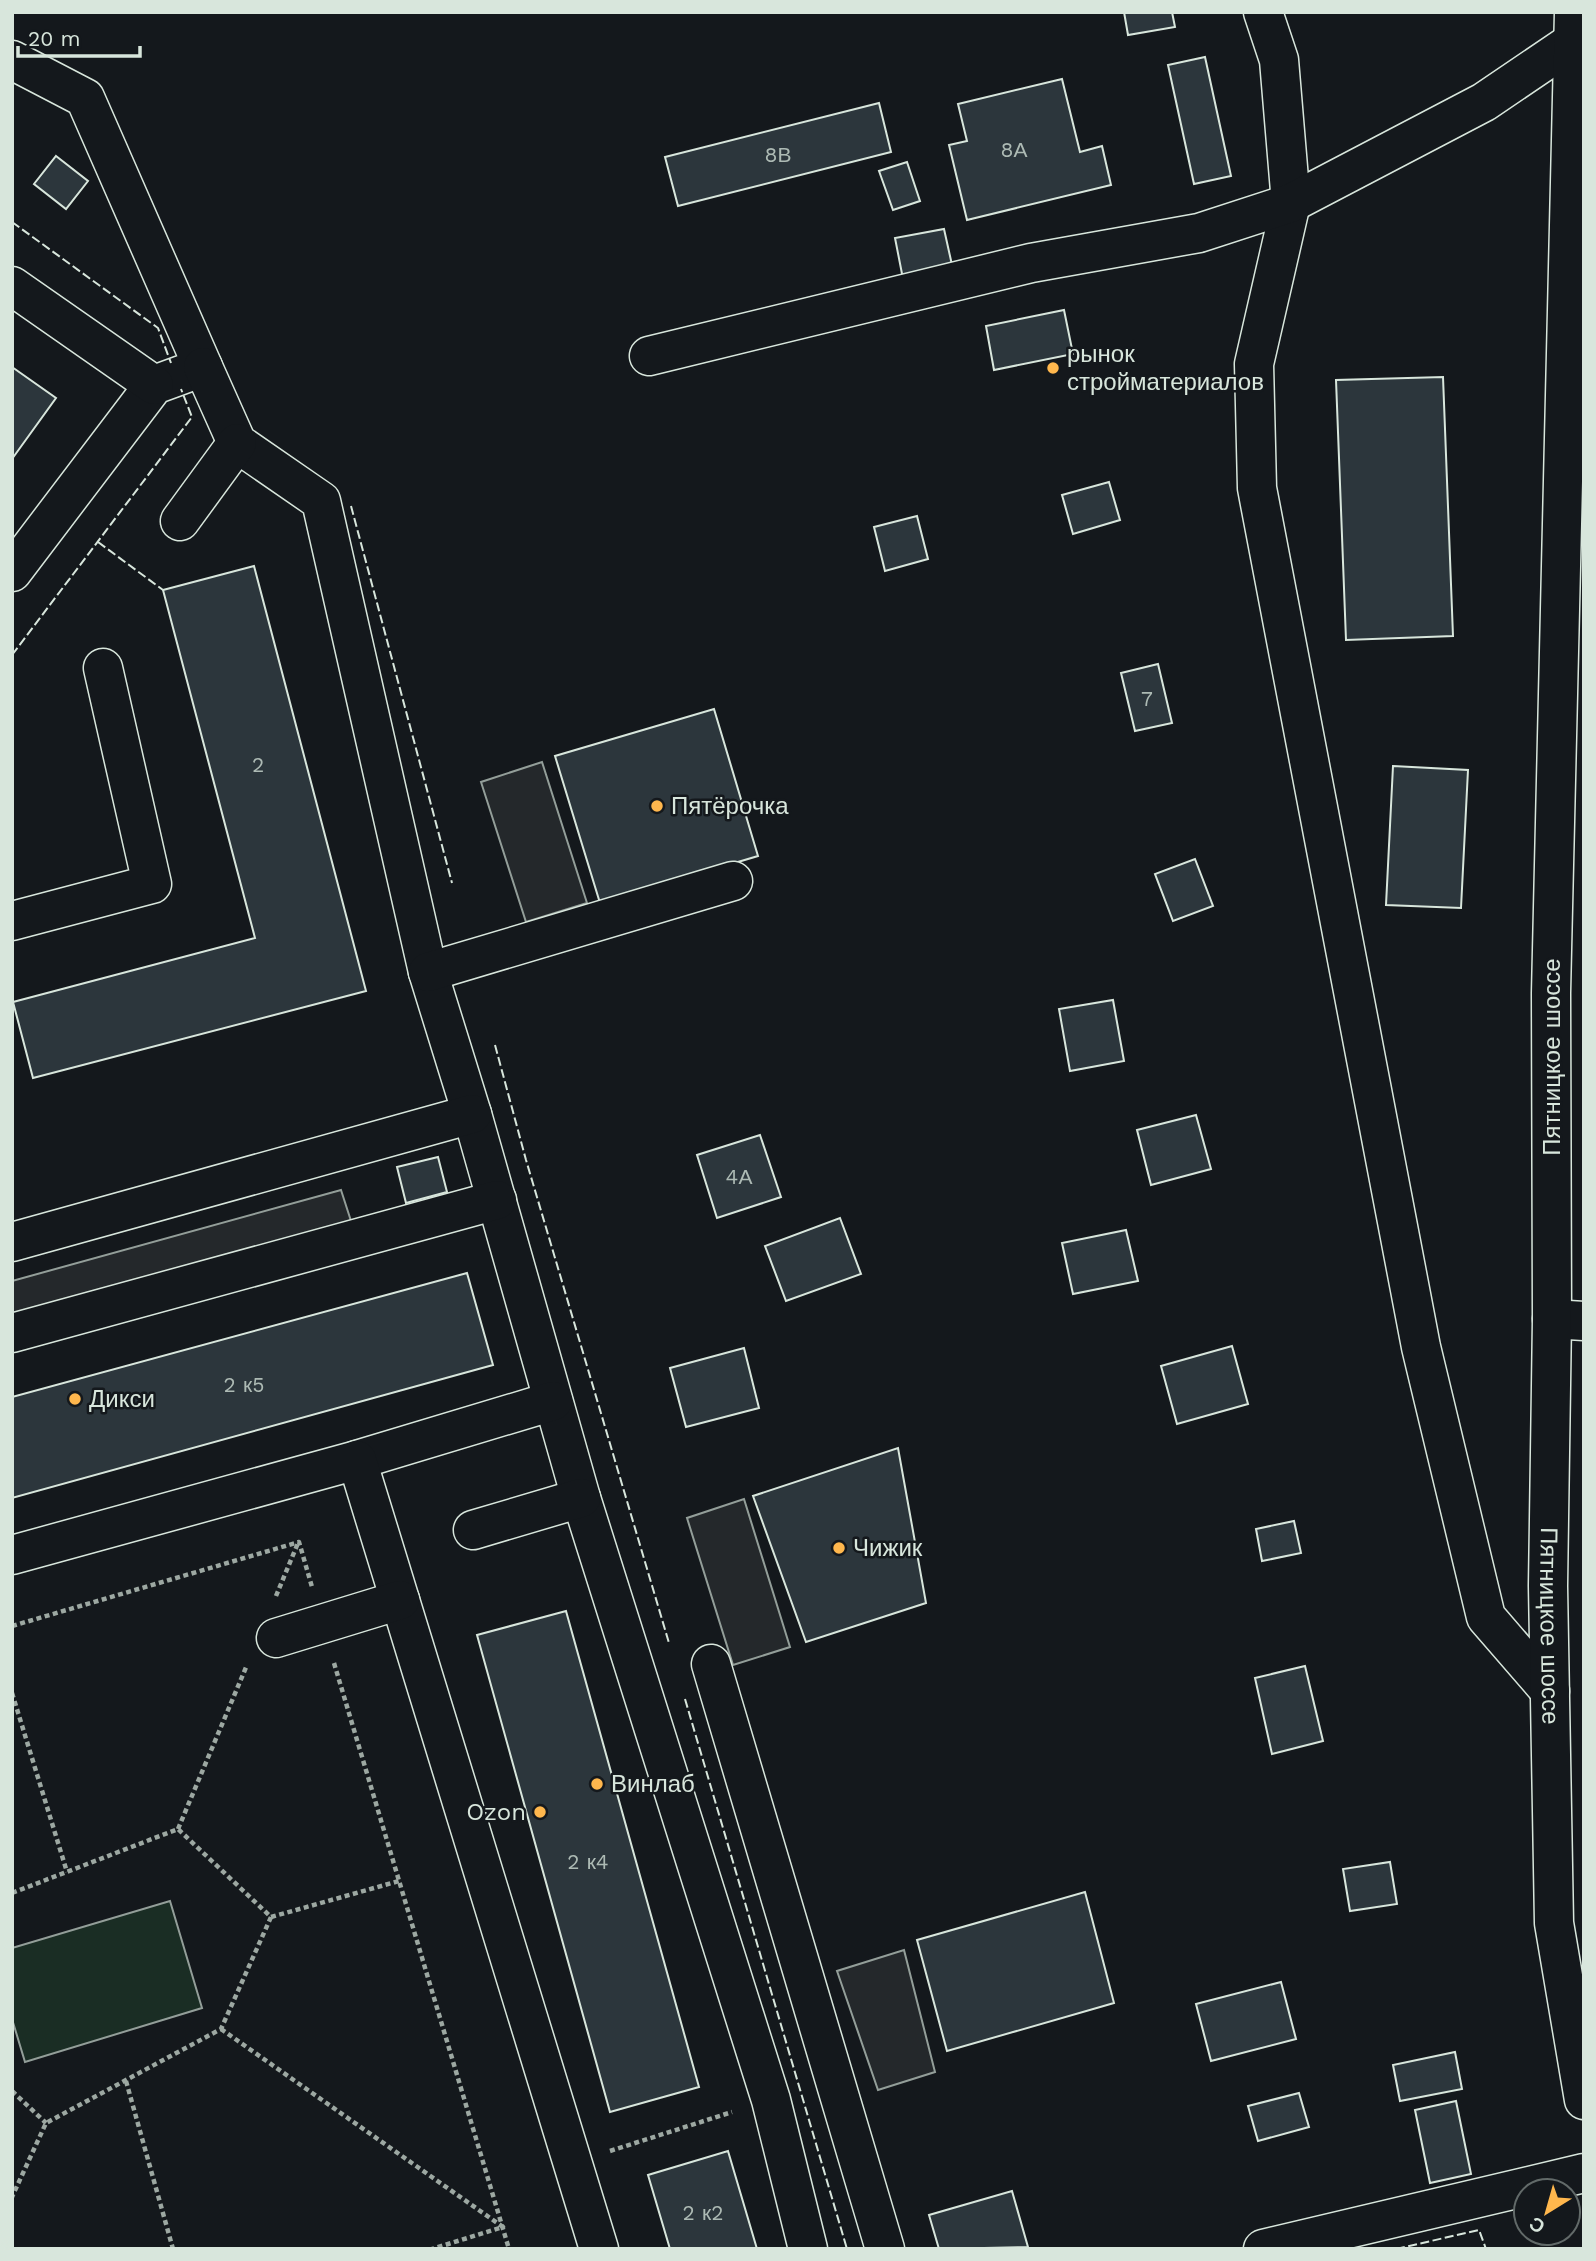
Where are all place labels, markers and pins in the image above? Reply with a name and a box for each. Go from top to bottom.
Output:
place label: рынок стройматериалов [1067,340,1264,396]
marker: рынок стройматериалов [1045,360,1061,376]
place label: Пятёрочка [671,792,789,820]
marker: Пятёрочка [649,798,665,814]
place label: Дикси [89,1385,155,1413]
marker: Дикси [67,1391,83,1407]
place label: Чижик [853,1534,923,1562]
marker: Чижик [831,1540,847,1556]
place label: Винлаб [611,1770,695,1798]
marker: Винлаб [589,1776,605,1792]
place label: Ozon [466,1798,526,1826]
marker: Ozon [532,1804,548,1820]

